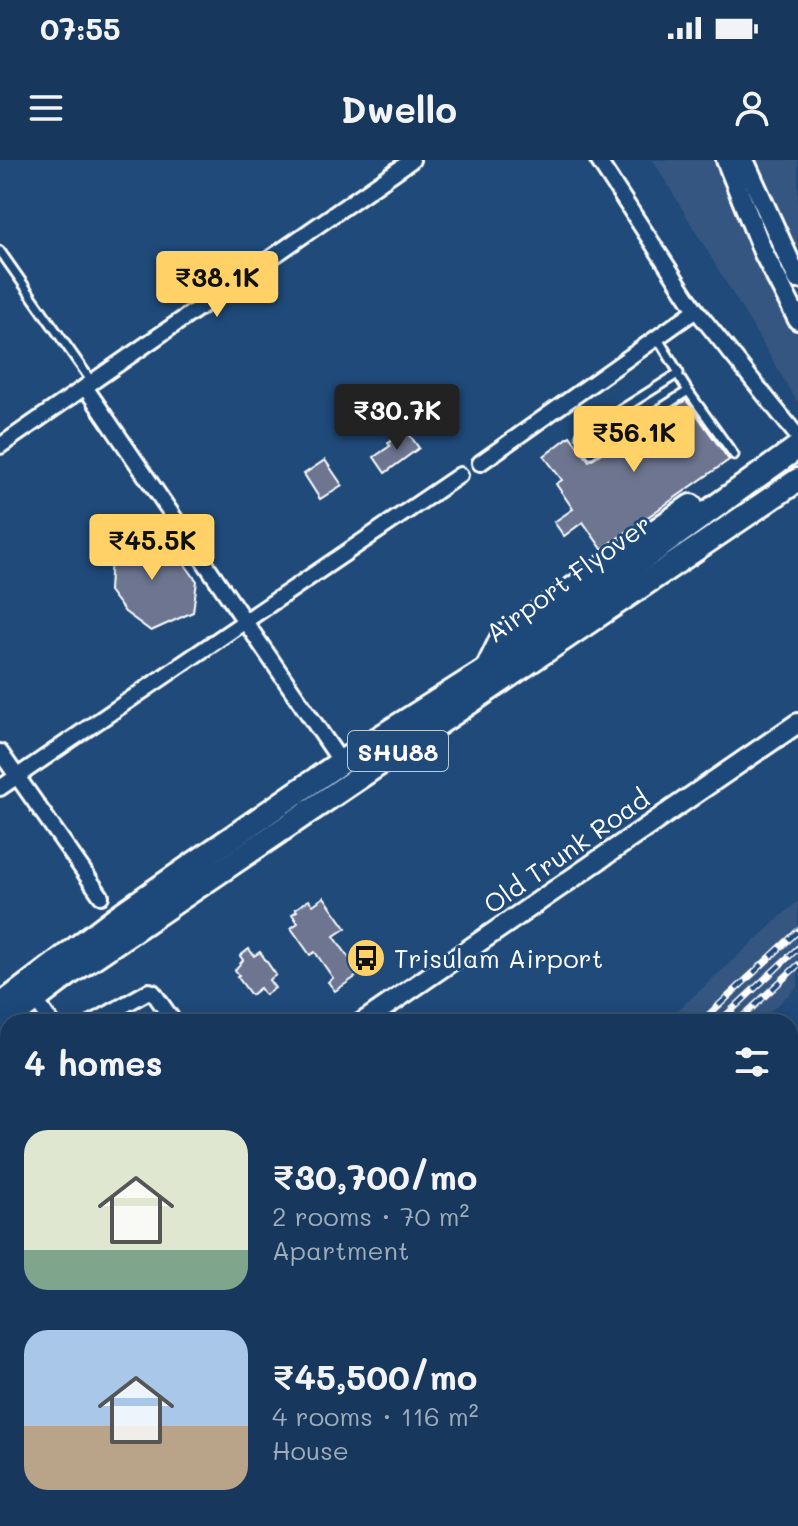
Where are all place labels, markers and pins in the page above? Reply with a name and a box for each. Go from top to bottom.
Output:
pin: ₹38.1K [152,251,282,319]
pin: ₹30.7K [332,384,462,452]
pin: ₹56.1K [569,406,699,474]
pin: ₹45.5K [87,514,217,582]
bus stop icon: Trisulam Airport [345,937,387,979]
place label: Trisulam Airport [394,941,603,975]

